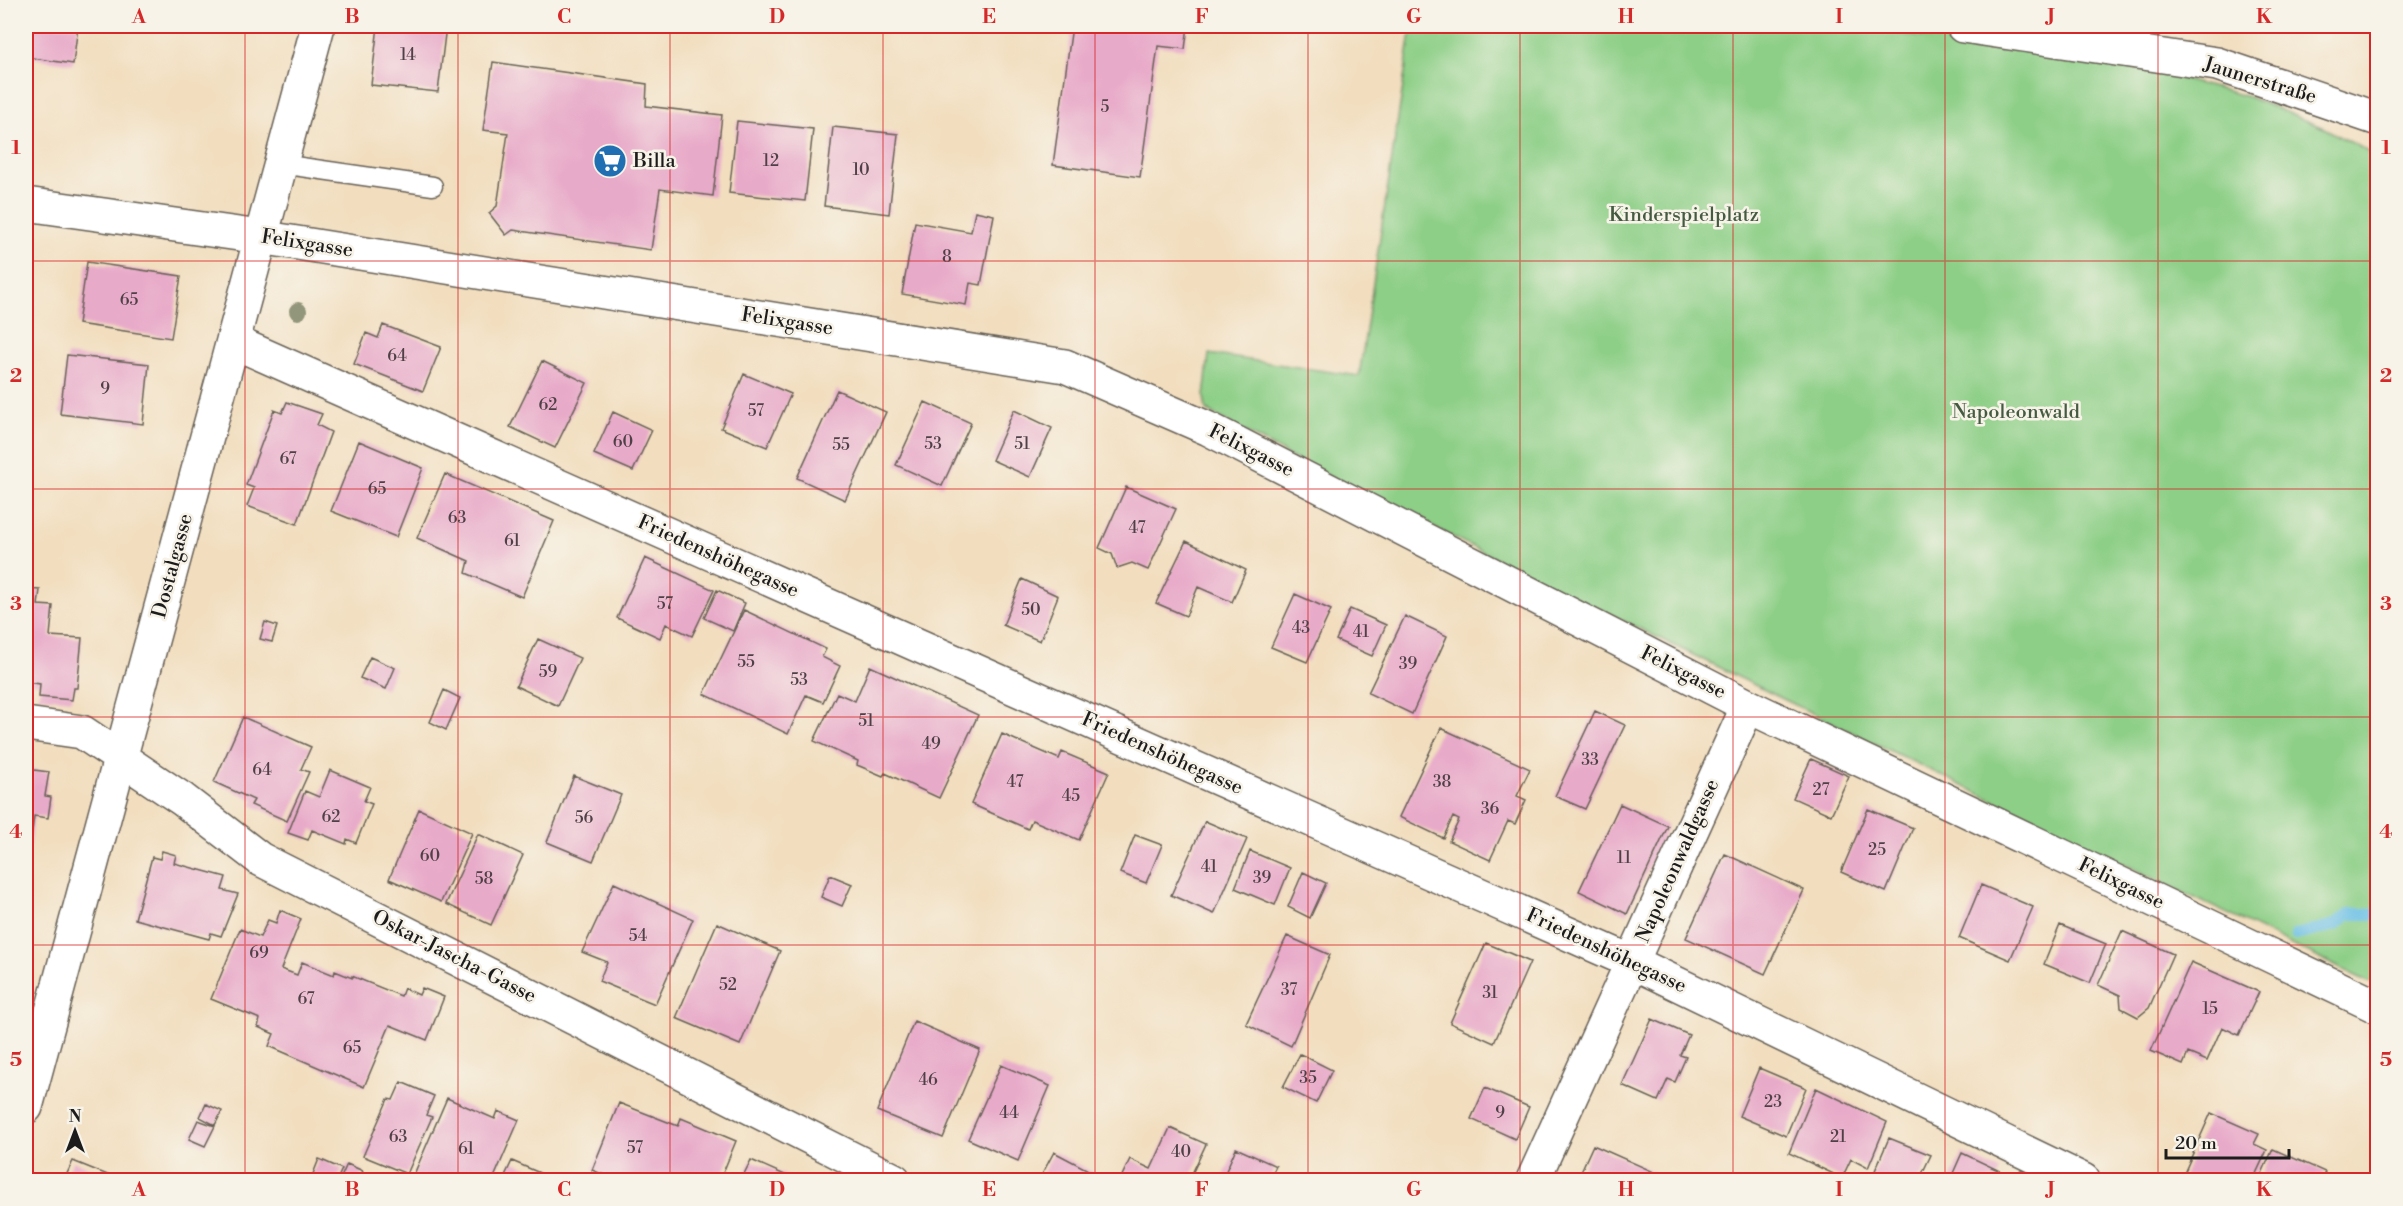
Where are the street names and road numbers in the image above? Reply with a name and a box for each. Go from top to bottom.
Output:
street label: Jaunerstraße [2200,52,2319,110]
street label: Felixgasse [259,224,355,264]
street label: Felixgasse [739,302,835,342]
street label: Felixgasse [1204,419,1298,483]
street label: Friedenshöhegasse [633,510,803,604]
street label: Dostalgasse [147,511,199,621]
street label: Felixgasse [1636,641,1730,705]
street label: Friedenshöhegasse [1077,707,1247,801]
street label: Napoleonwaldgasse [1631,776,1725,946]
street label: Felixgasse [2074,852,2168,916]
street label: Friedenshöhegasse [1522,903,1690,999]
street label: Oskar-Jascha-Gasse [368,905,540,1009]

